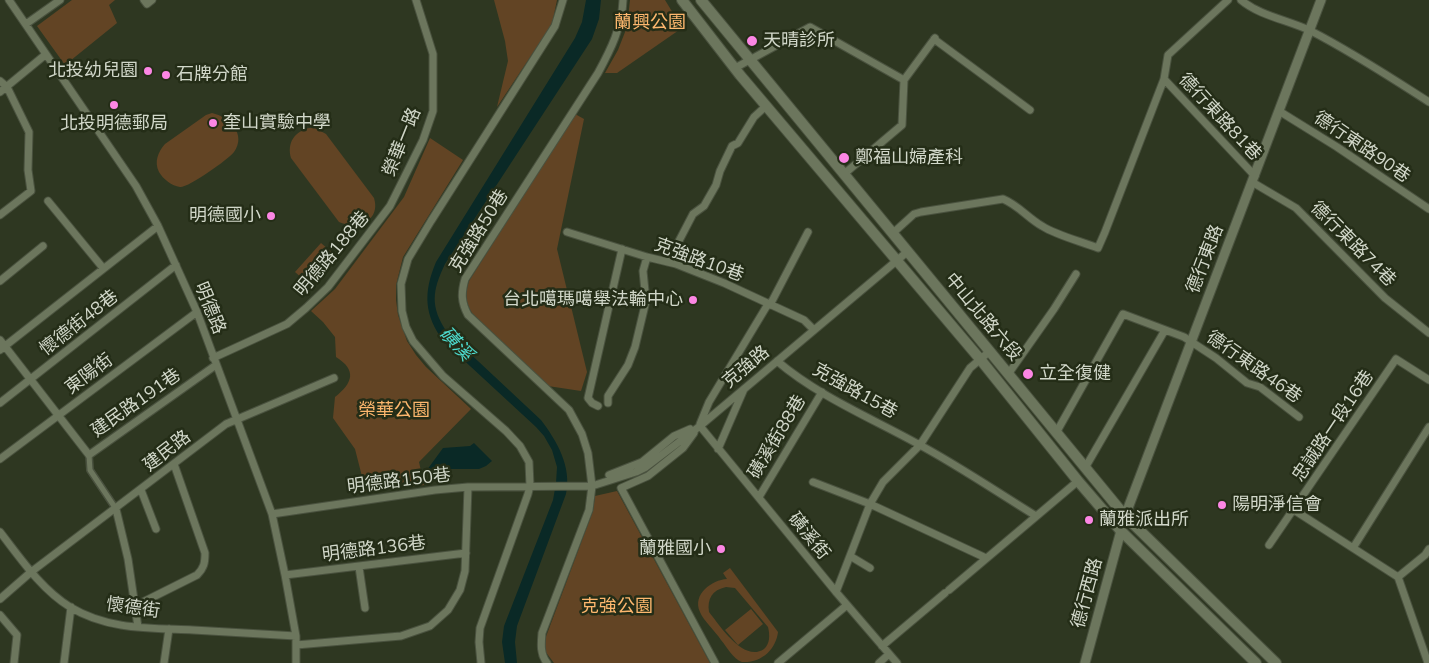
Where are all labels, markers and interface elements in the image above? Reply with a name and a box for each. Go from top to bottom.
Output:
park label: 蘭興公園 [614,12,686,34]
place label: 天晴診所 [763,30,835,52]
marker: 天晴診所 [745,34,759,48]
place label: 北投幼兒園 [48,60,138,82]
place label: 石牌分館 [176,64,248,86]
marker: 北投幼兒園 [142,65,154,77]
marker: 石牌分館 [160,69,172,81]
street label: 德行東路81巷 [1174,69,1266,165]
marker: 北投明德郵局 [108,99,120,111]
street label: 榮華一路 [379,105,425,179]
street label: 德行東路90巷 [1310,107,1414,187]
place label: 奎山實驗中學 [223,112,331,134]
place label: 北投明德郵局 [60,113,168,135]
marker: 奎山實驗中學 [207,117,219,129]
place label: 鄭福山婦產科 [855,147,963,169]
marker: 鄭福山婦產科 [837,151,851,165]
street label: 克強路50巷 [445,186,513,276]
street label: 德行東路74巷 [1306,197,1400,291]
place label: 明德國小 [189,205,261,227]
street label: 明德路188巷 [290,207,374,301]
marker: 明德國小 [265,210,277,222]
street label: 德行東路 [1182,222,1228,296]
street label: 克強路10巷 [651,234,747,286]
street label: 中山北路六段 [940,269,1026,365]
street label: 明德路 [190,279,230,337]
street label: 懷德街48巷 [35,286,123,360]
place label: 台北噶瑪噶舉法輪中心 [503,289,683,311]
marker: 台北噶瑪噶舉法輪中心 [687,294,699,306]
water label: 磺溪 [435,322,477,366]
street label: 德行東路46巷 [1202,326,1306,408]
street label: 克強路 [718,341,774,393]
street label: 東陽街 [61,349,117,399]
street label: 克強路15巷 [809,359,901,423]
place label: 立全復健 [1039,363,1111,385]
street label: 建民路191巷 [87,364,185,442]
street label: 忠誠路一段16巷 [1288,366,1378,486]
marker: 立全復健 [1021,367,1035,381]
street label: 磺溪街88巷 [744,391,810,483]
park label: 榮華公園 [358,400,430,422]
street label: 建民路 [139,426,195,476]
street label: 明德路150巷 [346,464,452,498]
place label: 陽明淨信會 [1232,494,1322,516]
marker: 陽明淨信會 [1216,499,1228,511]
street label: 磺溪街 [784,508,834,564]
place label: 蘭雅派出所 [1099,509,1189,531]
marker: 蘭雅派出所 [1083,514,1095,526]
street label: 明德路136巷 [321,532,427,566]
place label: 蘭雅國小 [639,538,711,560]
marker: 蘭雅國小 [715,543,727,555]
street label: 德行西路 [1067,555,1107,631]
street label: 懷德街 [105,594,161,622]
park label: 克強公園 [581,596,653,618]

